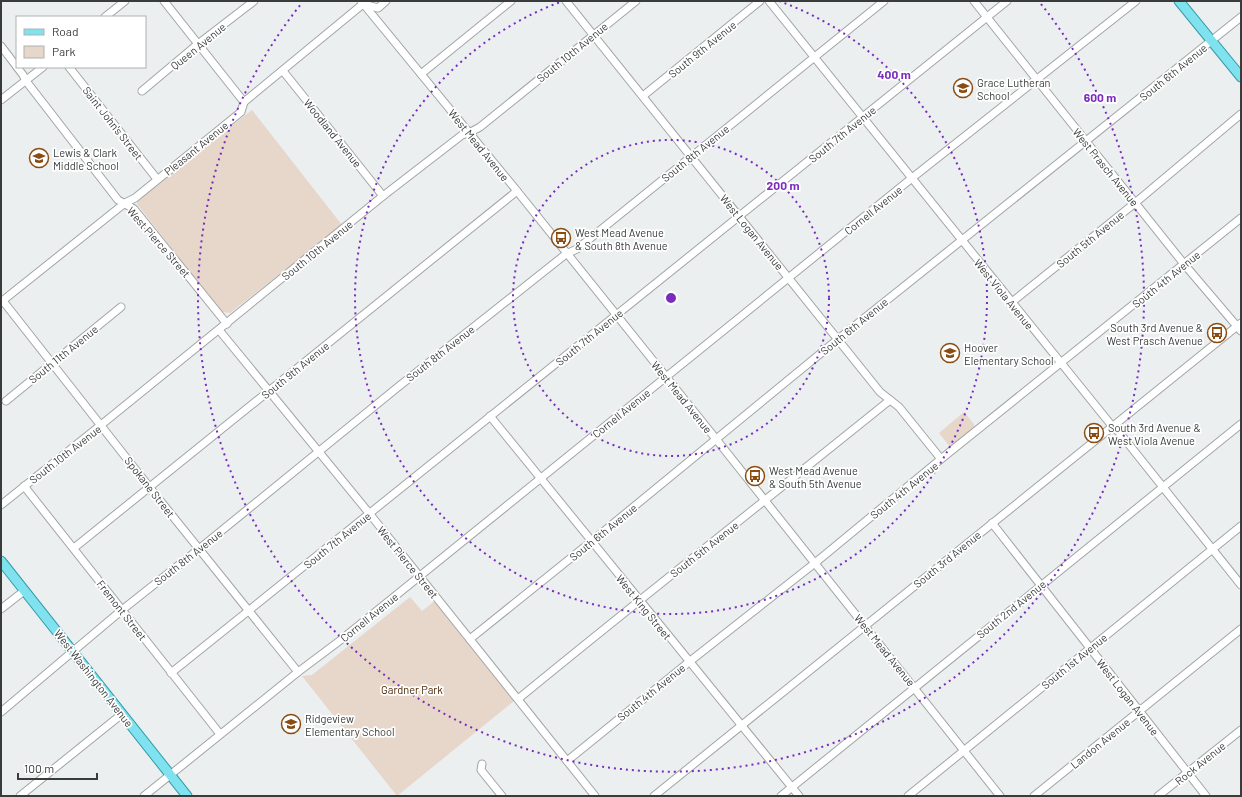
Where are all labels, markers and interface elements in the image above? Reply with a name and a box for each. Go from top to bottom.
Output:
legend [16,16,146,68]
street label: South 9th Avenue [666,18,739,80]
street label: South 10th Avenue [534,19,610,85]
street label: Queen Avenue [168,20,228,72]
text: Road [52,24,79,38]
street label: South 6th Avenue [1137,41,1210,103]
text: Park [52,44,76,58]
text: 400 m [877,67,911,81]
place label: Grace Lutheran School [977,76,1051,102]
school or university icon: Grace Lutheran School [952,77,974,99]
street label: Saint John's Street [80,84,146,162]
text: 600 m [1084,90,1116,104]
street label: Woodland Avenue [301,96,365,170]
street label: South 7th Avenue [806,103,878,165]
street label: West Mead Avenue [446,106,512,184]
street label: Pleasant Avenue [161,118,231,178]
street label: South 8th Avenue [659,122,732,184]
street label: West Prasch Avenue [1071,125,1142,209]
place label: Lewis & Clark Middle School [53,146,119,172]
school or university icon: Lewis & Clark Middle School [28,147,50,169]
text: 200 m [767,178,799,192]
street label: Cornell Avenue [841,183,905,237]
street label: West Logan Avenue [718,192,786,272]
street label: West Pierce Street [125,204,193,280]
street label: South 5th Avenue [1054,208,1127,270]
street label: South 10th Avenue [279,217,355,283]
place label: West Mead Avenue & South 8th Avenue [575,226,668,252]
bus stop icon: West Mead Avenue & South 8th Avenue [550,227,572,249]
street label: South 4th Avenue [1129,248,1203,310]
street label: West Viola Avenue [972,256,1036,332]
centre of rings [664,291,678,305]
street label: South 6th Avenue [818,295,891,357]
street label: South 7th Avenue [553,306,625,368]
place label: South 3rd Avenue & West Prasch Avenue [1106,321,1203,347]
street label: South 11th Avenue [26,322,100,386]
street label: South 8th Avenue [403,322,477,384]
bus stop icon: South 3rd Avenue & West Prasch Avenue [1206,322,1228,344]
street label: South 9th Avenue [259,339,332,401]
place label: Hoover Elementary School [964,341,1054,367]
school or university icon: Hoover Elementary School [939,342,961,364]
street label: West Mead Avenue [649,358,715,436]
street label: Cornell Avenue [589,386,653,440]
place label: South 3rd Avenue & West Viola Avenue [1108,421,1201,447]
street label: South 10th Avenue [26,422,104,486]
bus stop icon: South 3rd Avenue & West Viola Avenue [1083,422,1105,444]
street label: Spokane Street [122,454,178,520]
street label: South 4th Avenue [867,459,941,521]
place label: West Mead Avenue & South 5th Avenue [769,464,862,490]
bus stop icon: West Mead Avenue & South 5th Avenue [744,465,766,487]
street label: South 6th Avenue [567,501,640,563]
street label: South 7th Avenue [301,509,373,571]
street label: South 5th Avenue [667,518,741,580]
street label: West Pierce Street [375,523,441,601]
street label: South 8th Avenue [151,526,225,588]
street label: South 3rd Avenue [911,528,984,590]
street label: West King Street [614,572,674,642]
street label: Fremont Street [94,577,150,643]
street label: South 2nd Avenue [974,577,1048,641]
street label: Cornell Avenue [337,590,401,644]
street label: West Mead Avenue [852,611,918,689]
street label: West Washington Avenue [52,627,136,729]
street label: South 1st Avenue [1039,630,1110,691]
street label: West Logan Avenue [1094,656,1162,738]
street label: South 4th Avenue [614,661,688,723]
park label: Gardner Park [381,683,443,696]
place label: Ridgeview Elementary School [305,712,395,738]
school or university icon: Ridgeview Elementary School [280,713,302,735]
street label: Landon Avenue [1068,715,1132,771]
street label: Rock Avenue [1172,739,1228,787]
scale bar [18,755,97,781]
text: 100 m [24,761,54,775]

